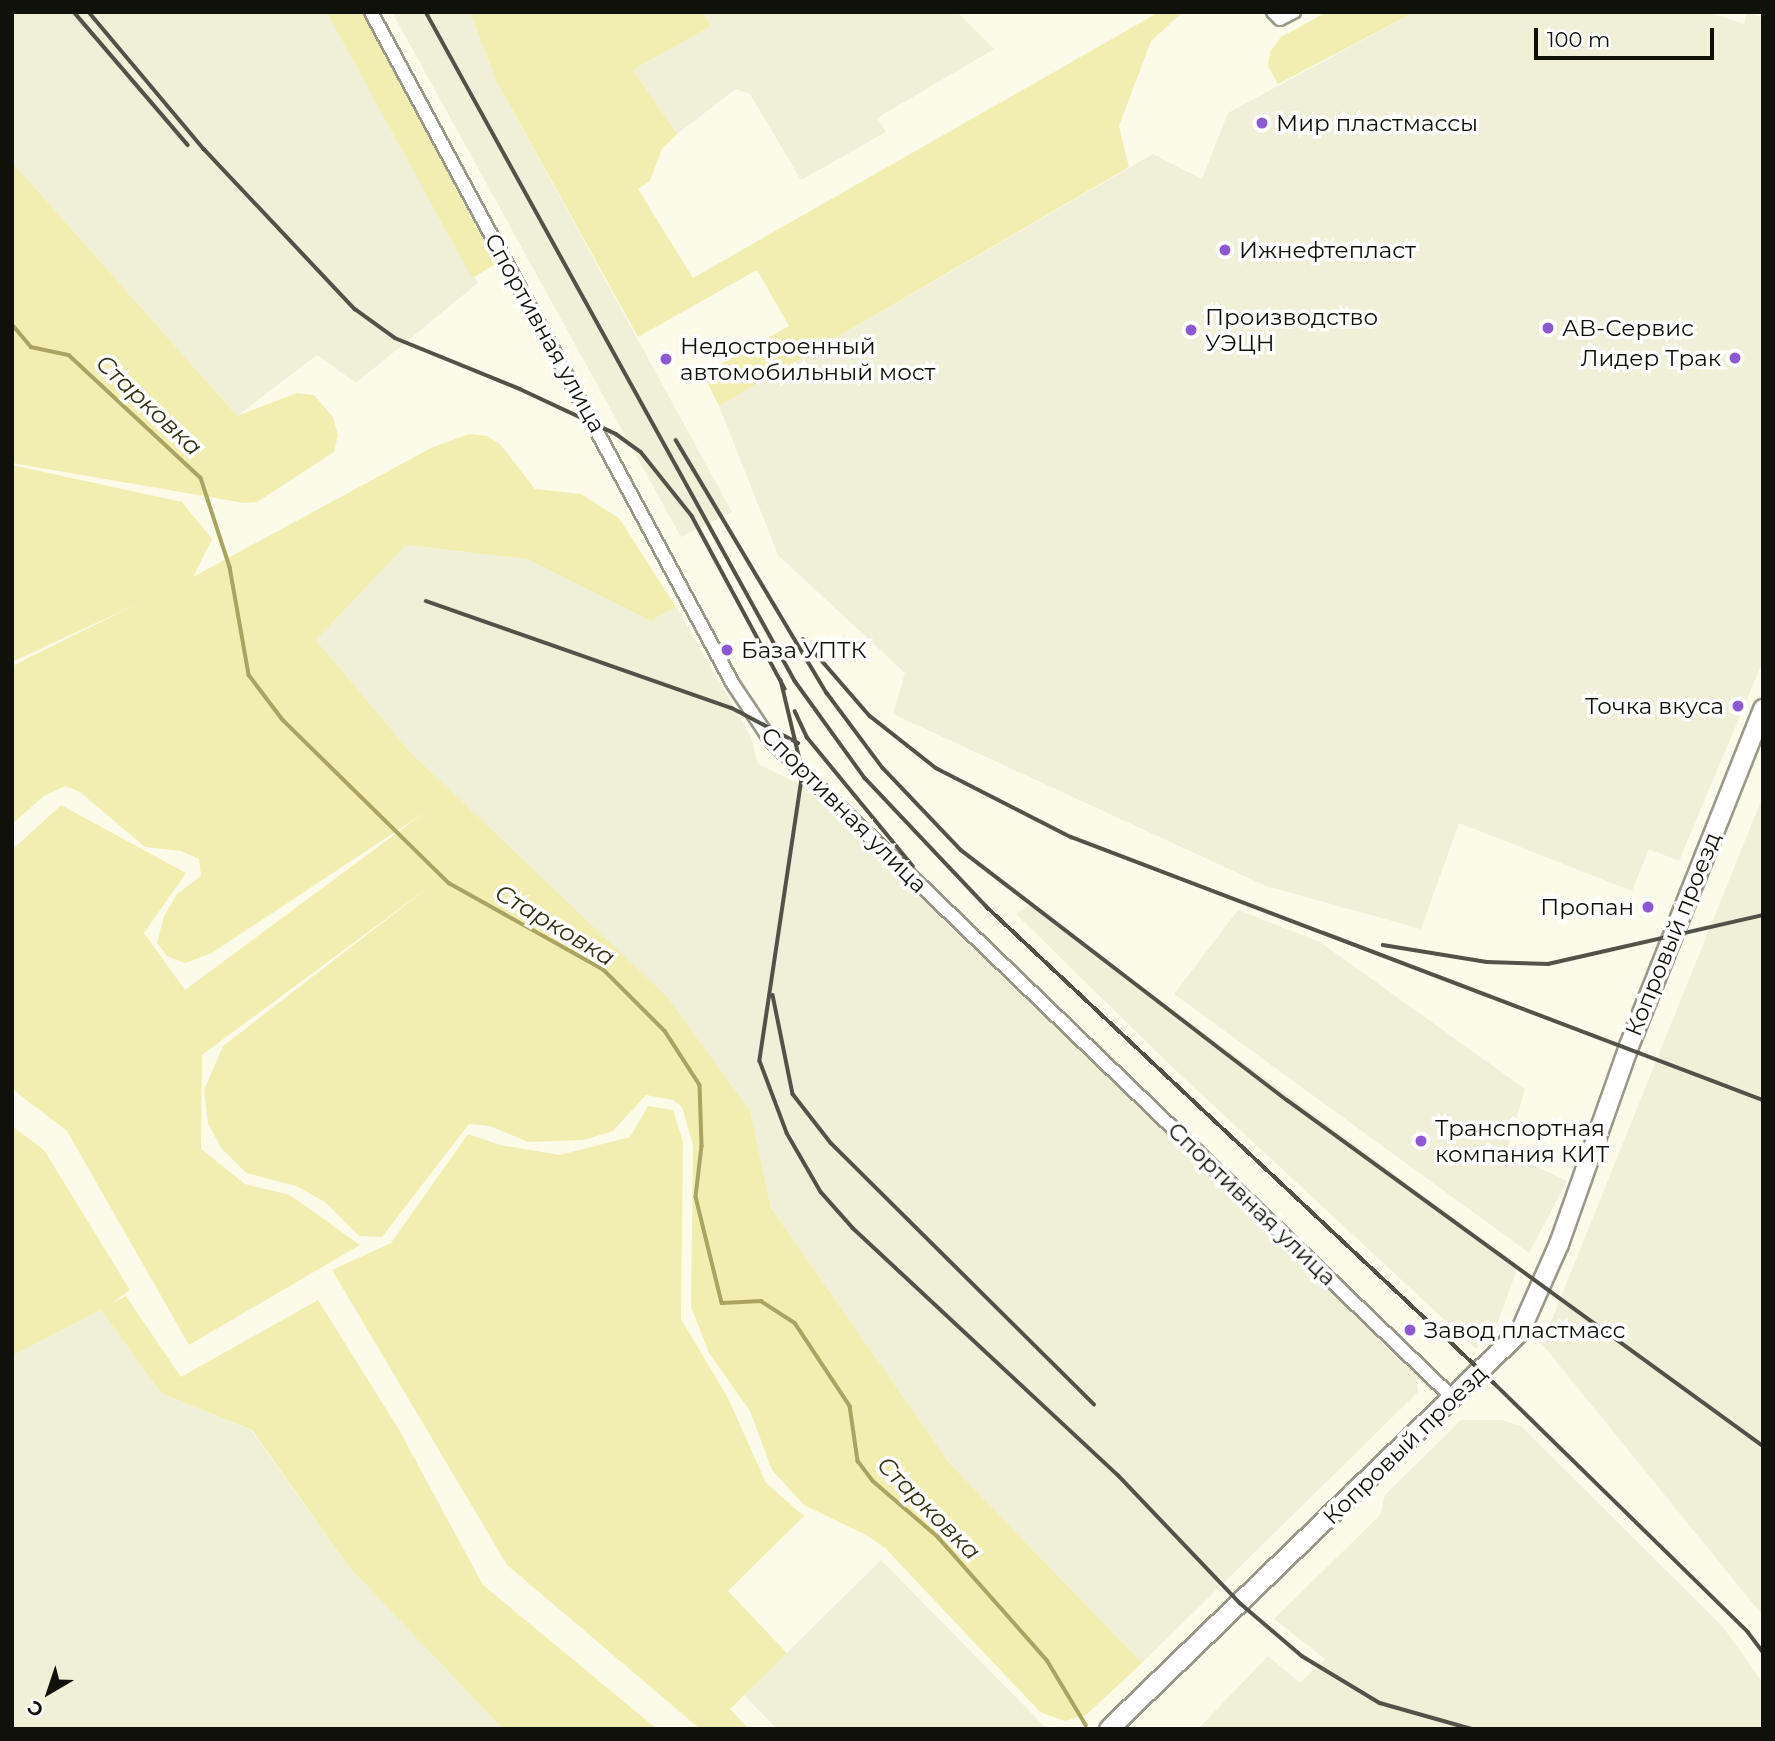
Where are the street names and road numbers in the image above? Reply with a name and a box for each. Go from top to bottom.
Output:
street label: Спортивная улица [479,229,611,437]
street label: Спортивная улица [755,721,933,899]
street label: Копровый проезд [1620,828,1726,1040]
street label: Спортивная улица [1162,1117,1342,1291]
street label: Копровый проезд [1317,1360,1493,1530]

